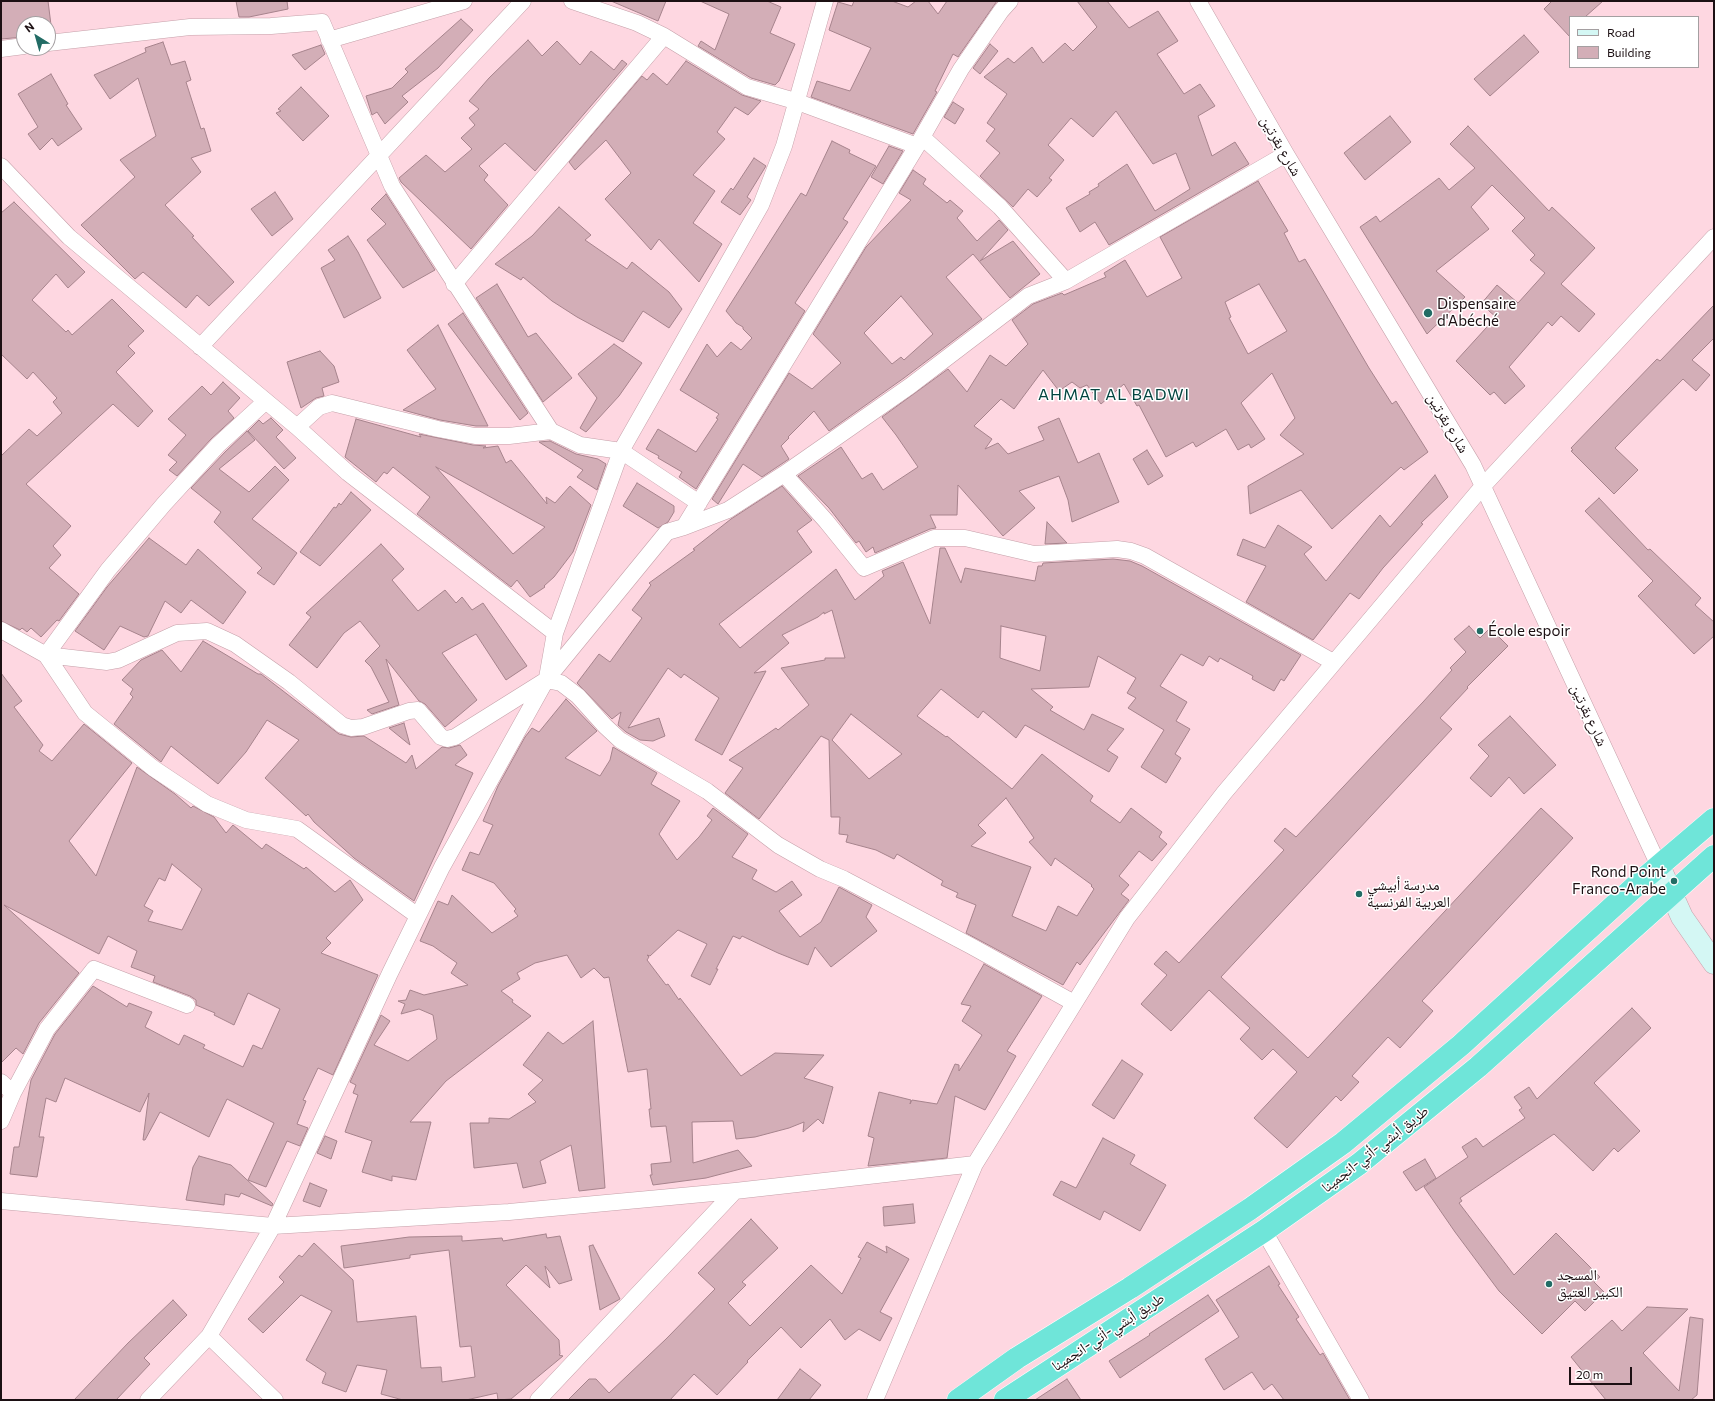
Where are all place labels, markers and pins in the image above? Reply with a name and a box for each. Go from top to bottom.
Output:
place label: Dispensaire d'Abéché [1437,295,1516,330]
marker: Dispensaire d'Abéché [1422,307,1434,319]
place label: École espoir [1488,622,1570,640]
marker: École espoir [1475,626,1485,636]
place label: Rond Point Franco-Arabe [1572,863,1666,898]
place label: مدرسة أبيشي العربية الفرنسية [1367,876,1450,911]
marker: Rond Point Franco-Arabe [1669,876,1679,886]
marker: مدرسة أبيشي العربية الفرنسية [1354,889,1364,899]
place label: المسجد الكبير العتيق [1557,1266,1623,1301]
marker: المسجد الكبير العتيق [1544,1279,1554,1289]

